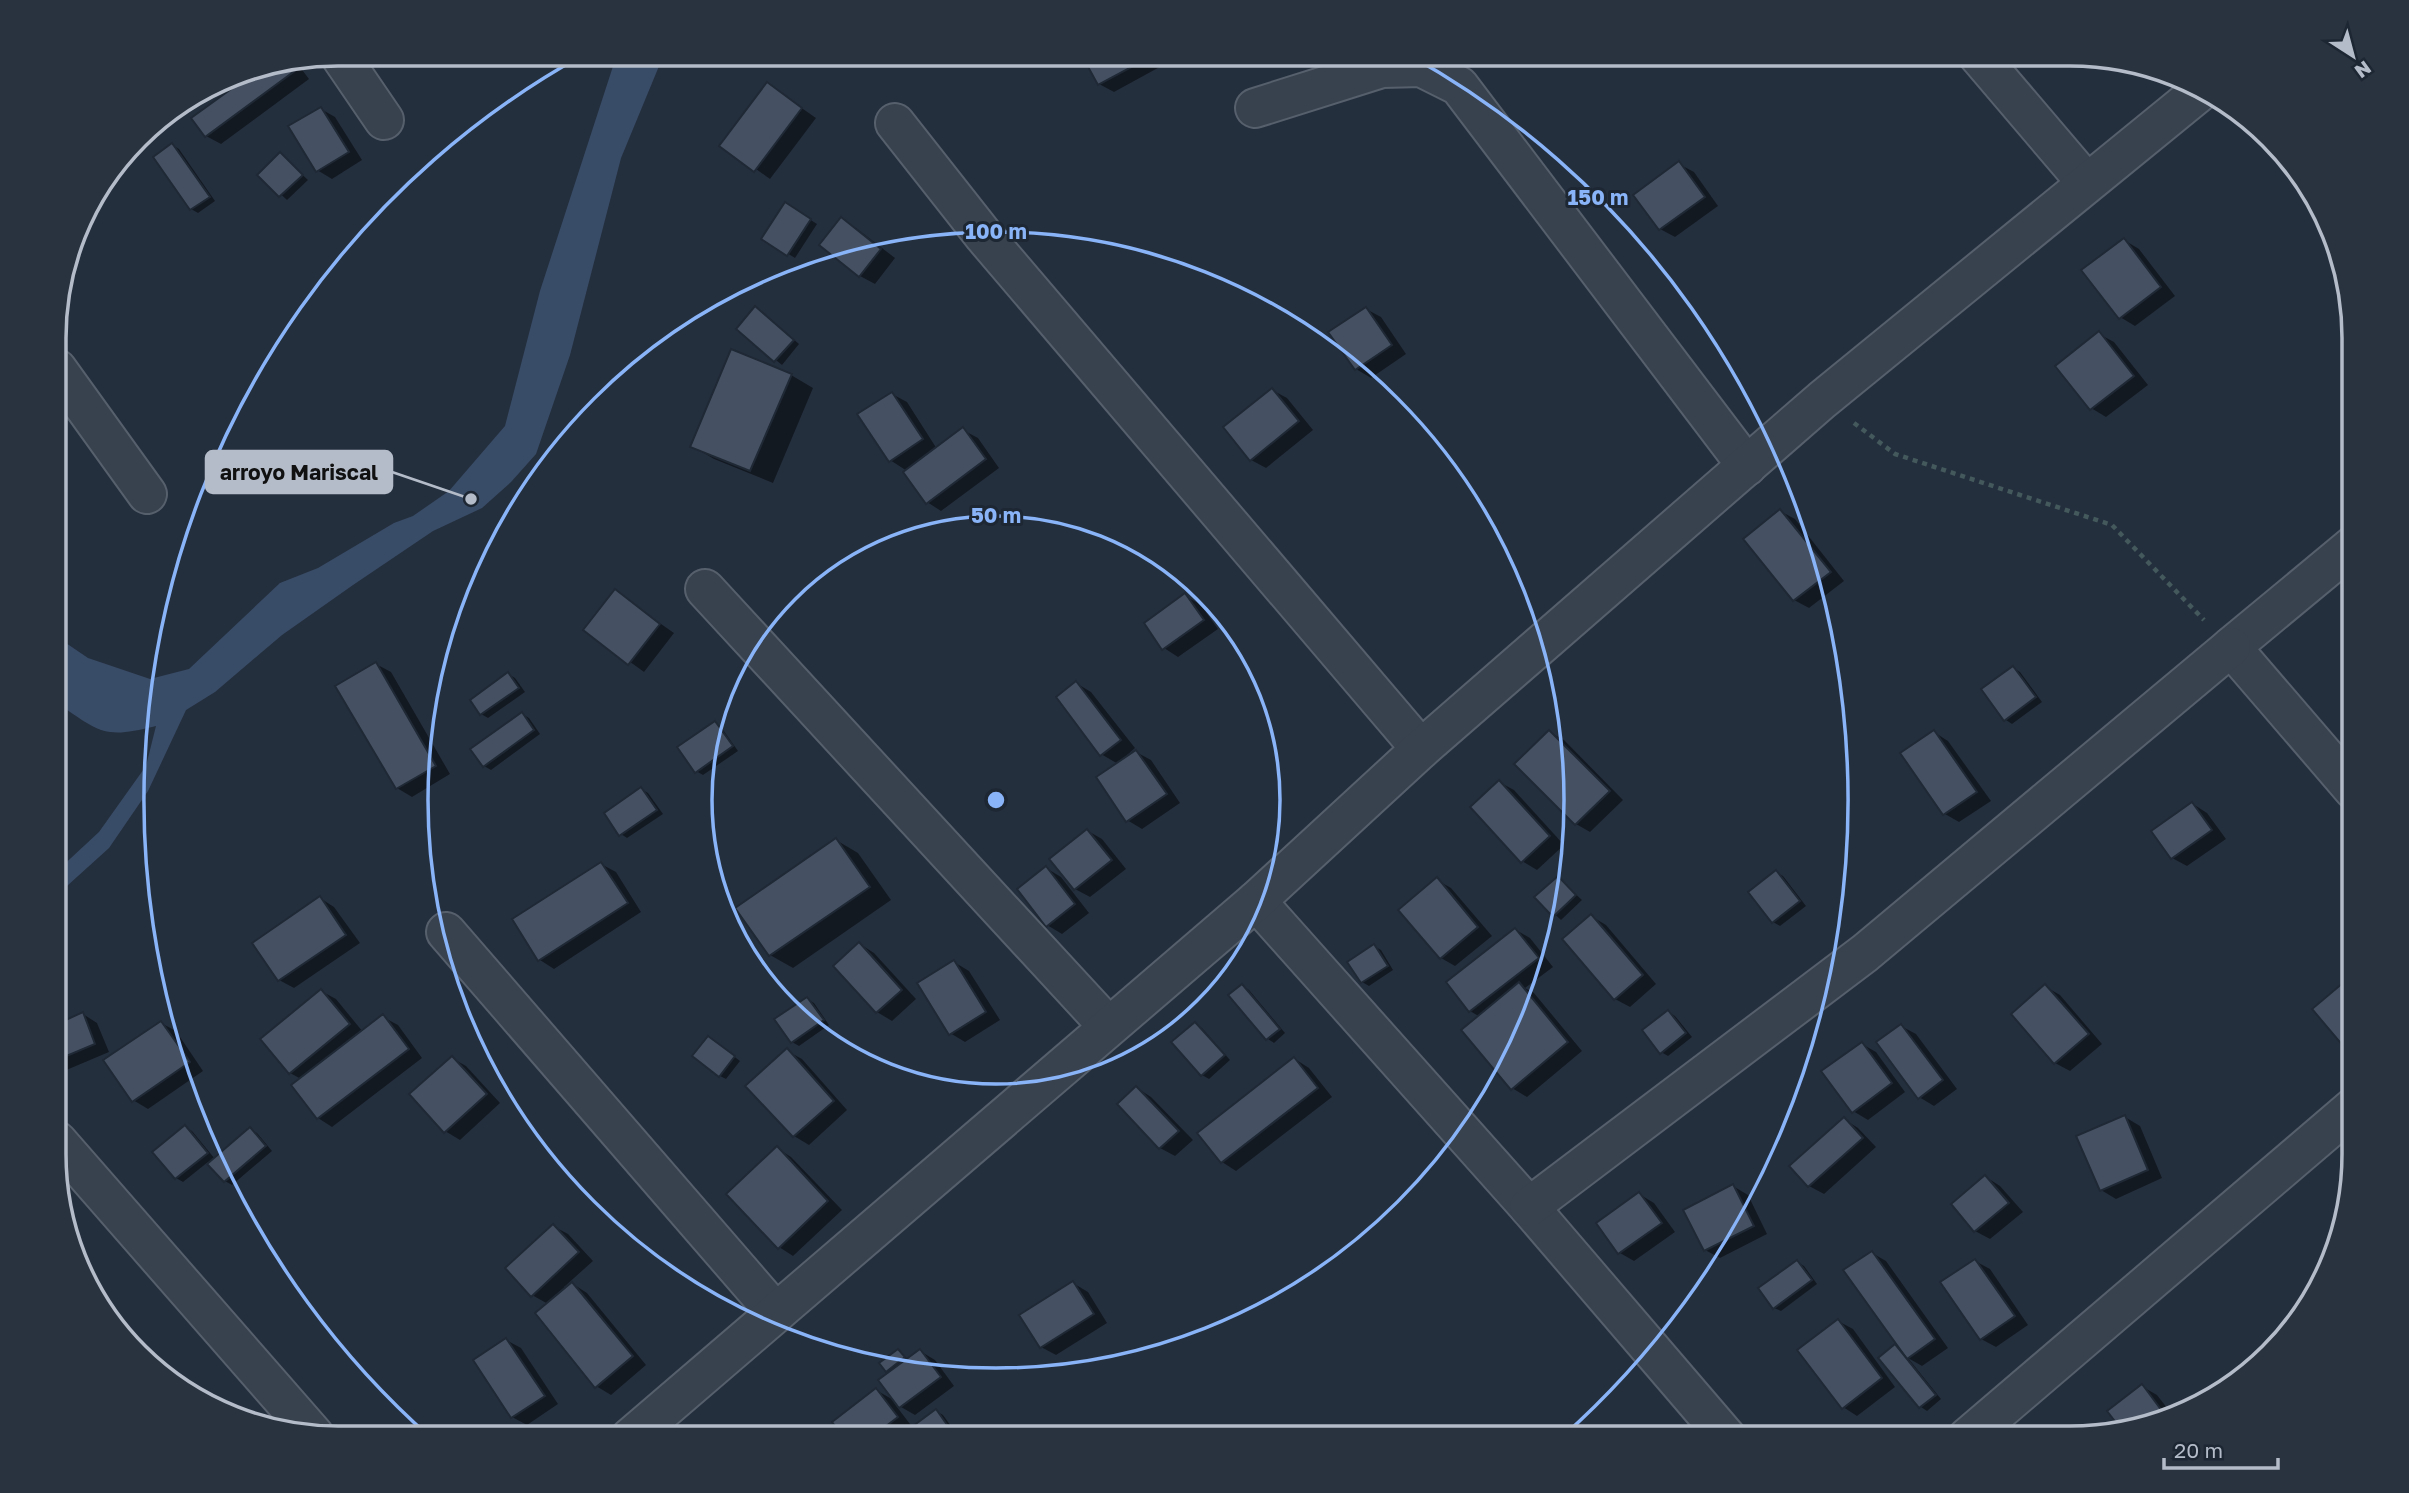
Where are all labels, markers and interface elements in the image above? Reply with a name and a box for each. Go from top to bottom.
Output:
north arrow [2318,21,2388,91]
text: N [2351,57,2376,84]
text: 150 m [1568,184,1628,210]
text: 100 m [965,218,1027,244]
callout: arroyo Mariscal [206,451,392,493]
text: arroyo Mariscal [220,459,378,485]
text: 50 m [971,502,1021,528]
centre of rings [984,788,1008,812]
scale bar [2164,1426,2278,1470]
text: 20 m [2174,1437,2223,1463]

